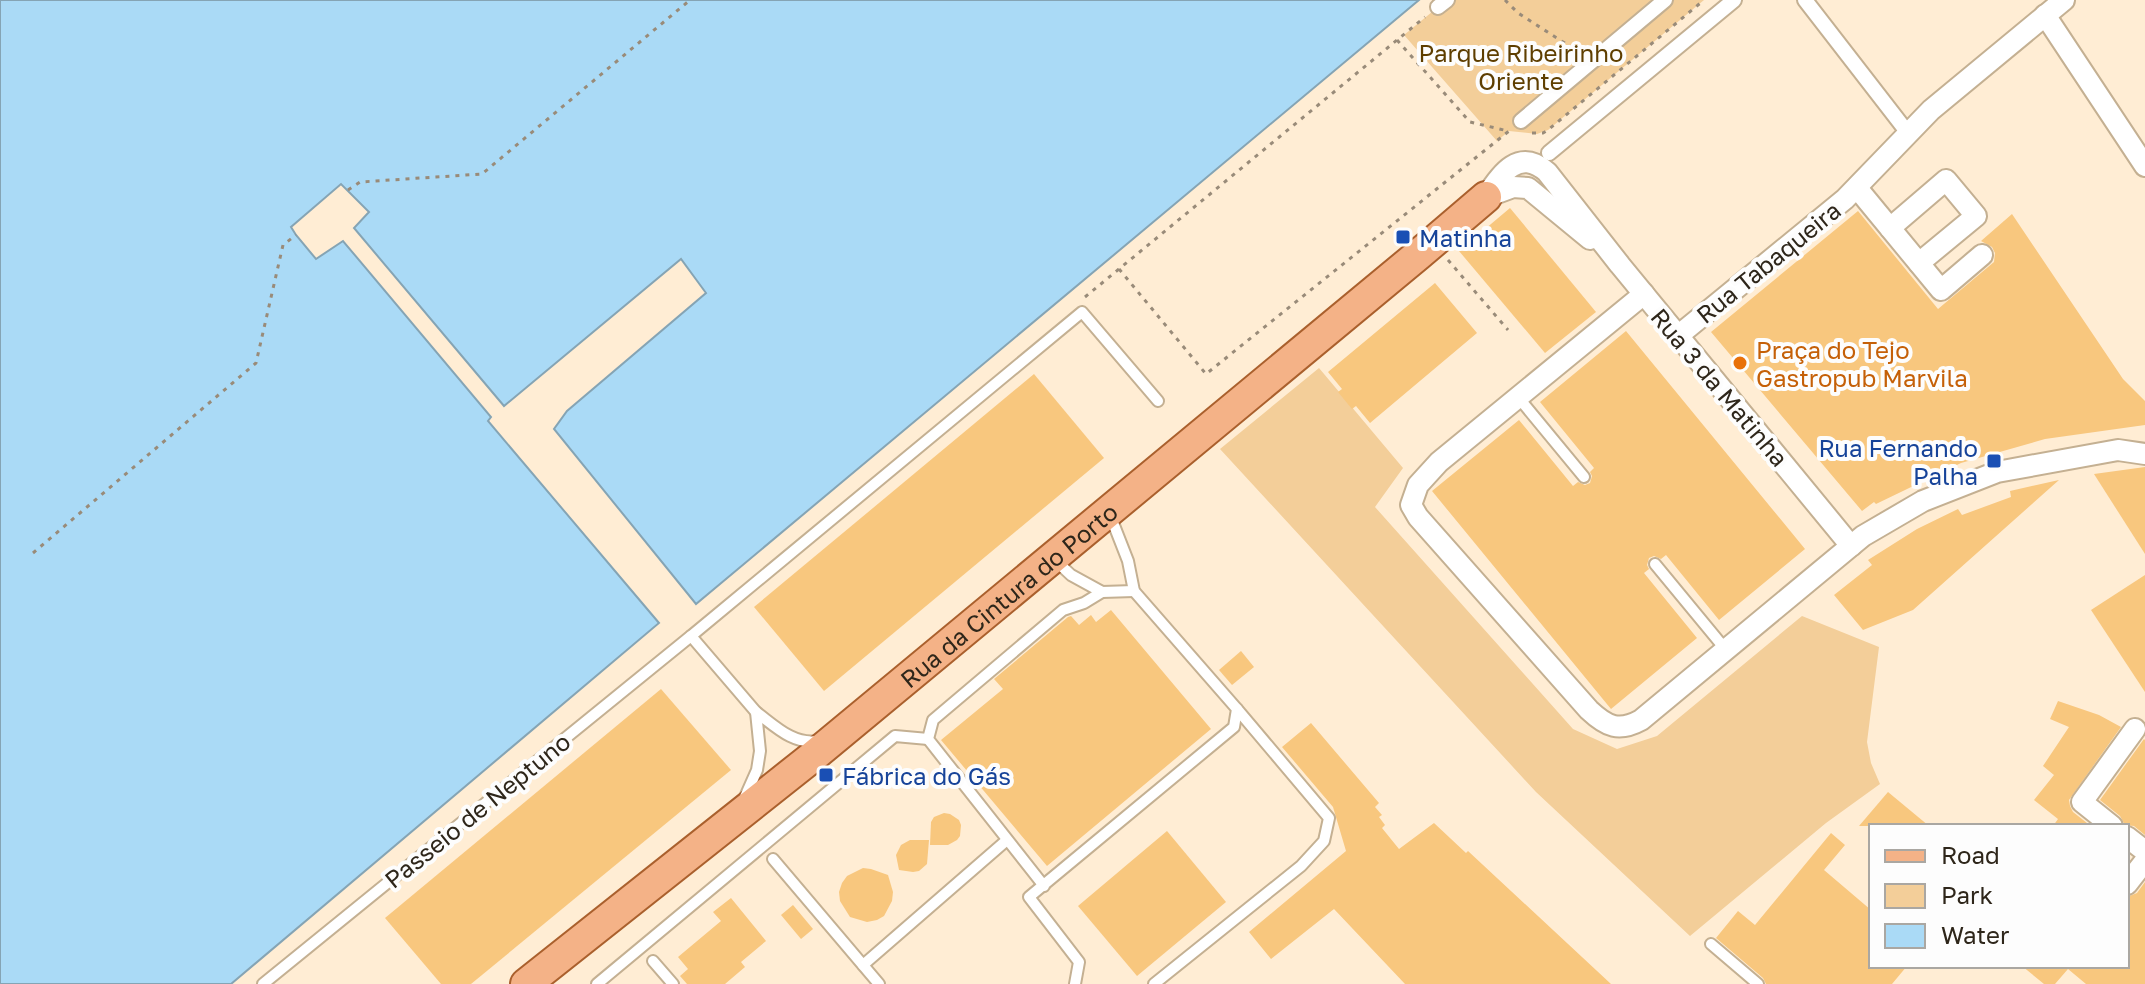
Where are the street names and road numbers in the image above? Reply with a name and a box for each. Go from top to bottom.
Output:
street label: Rua Tabaqueira [1690,195,1846,329]
street label: Rua 3 da Matinha [1645,302,1795,472]
street label: Rua da Cintura do Porto [894,496,1123,693]
street label: Passeio de Neptuno [378,726,576,894]

